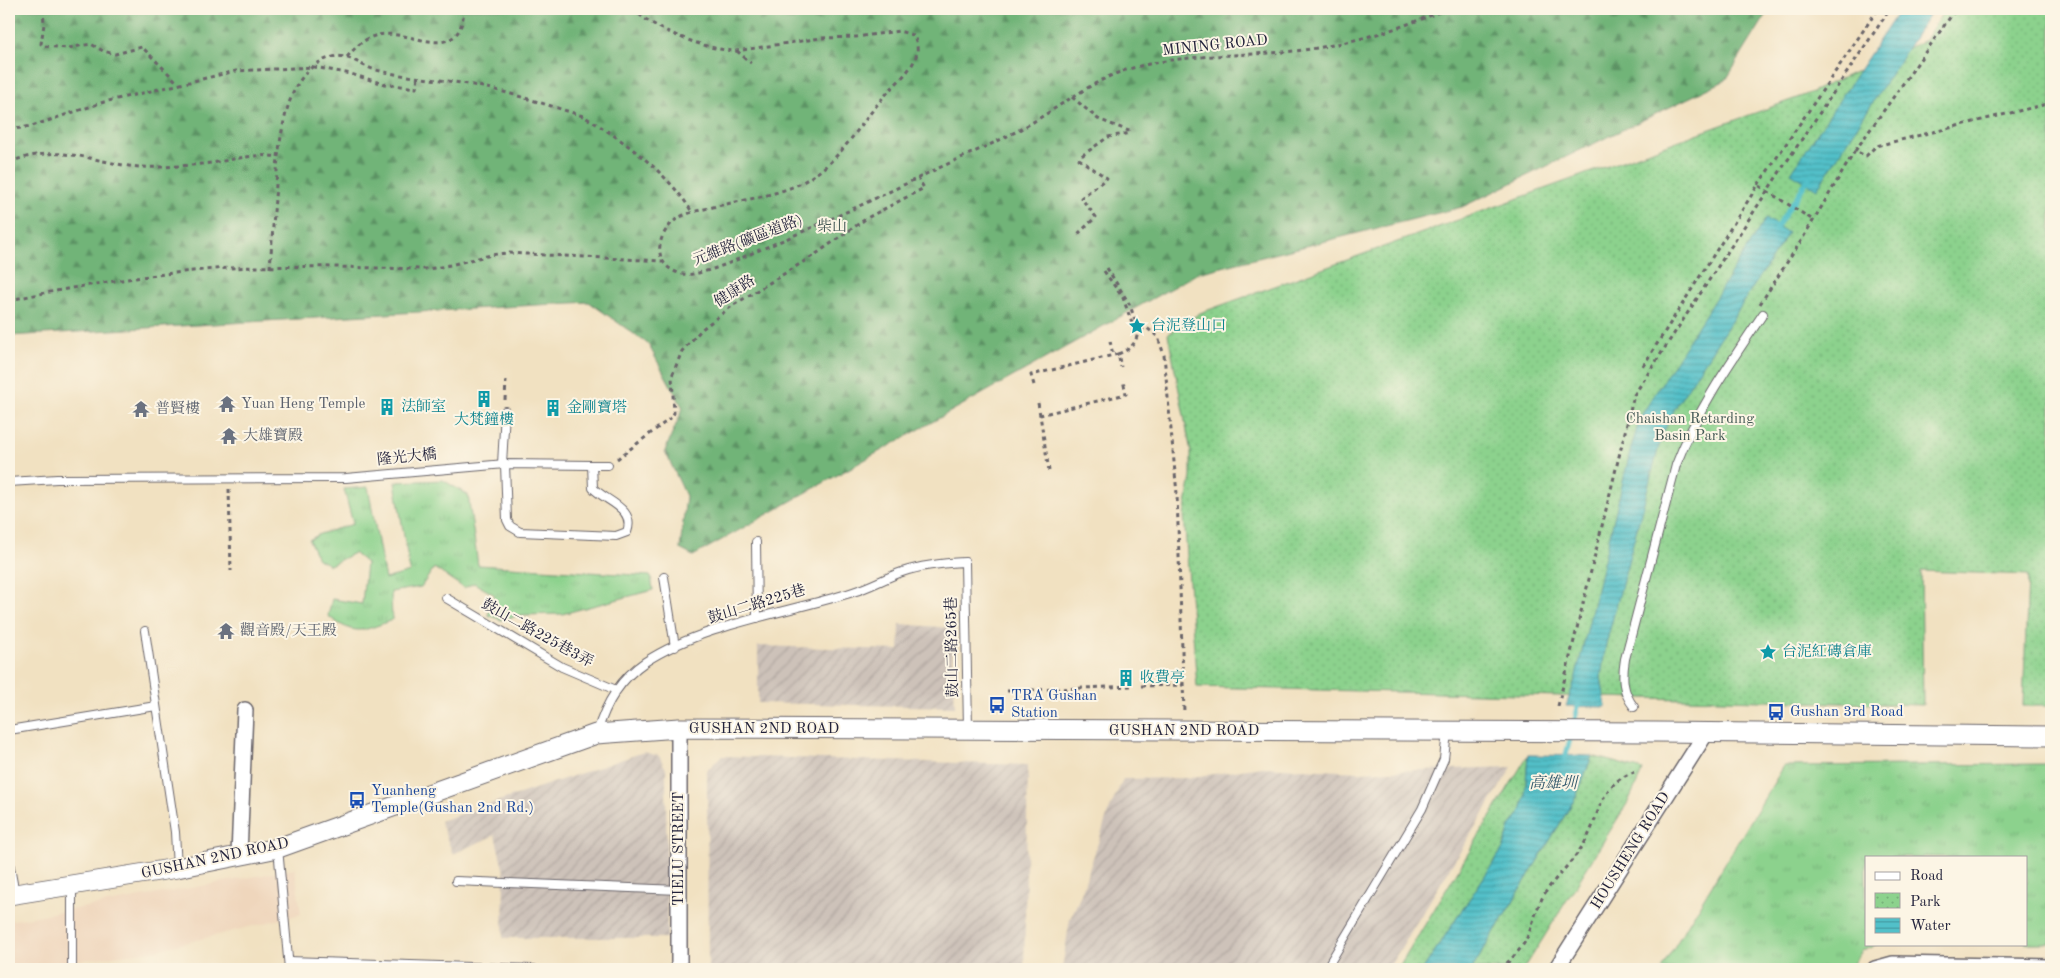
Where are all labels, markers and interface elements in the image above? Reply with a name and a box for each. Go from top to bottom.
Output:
street label: MINING ROAD [1162,33,1268,59]
street label: 元維路(礦區道路) [690,211,805,269]
park label: 柴山 [817,218,847,235]
street label: 健康路 [711,272,758,311]
place icon: 台泥登山口 [1127,316,1147,336]
place label: 台泥登山口 [1151,317,1226,334]
building icon: 大梵鐘樓 [474,389,494,409]
temple icon: Yuan Heng Temple [217,394,237,414]
place label: Yuan Heng Temple [241,397,366,412]
building icon: 法師室 [377,397,397,417]
place label: 法師室 [401,398,446,415]
building icon: 金剛寶塔 [543,398,563,418]
temple icon: 普賢樓 [131,399,151,419]
place label: 金剛寶塔 [567,399,627,416]
place label: 普賢樓 [155,400,200,417]
place label: 大梵鐘樓 [454,411,514,428]
park label: Chaishan Retarding Basin Park [1626,412,1754,444]
temple icon: 大雄寶殿 [219,426,239,446]
place label: 大雄寶殿 [243,427,303,444]
street label: 隆光大橋 [376,445,438,469]
street label: 鼓山二路225巷 [706,581,808,627]
street label: 鼓山二路225巷3弄 [479,595,596,671]
street label: 鼓山二路265巷 [943,596,961,698]
temple icon: 觀音殿/天王殿 [216,621,236,641]
place label: 觀音殿/天王殿 [240,622,337,639]
place icon: 台泥紅磚倉庫 [1758,642,1778,662]
place label: 台泥紅磚倉庫 [1782,643,1872,660]
building icon: 收費亭 [1116,668,1136,688]
place label: 收費亭 [1140,669,1185,686]
place label: TRA Gushan Station [1011,689,1097,721]
bus stop icon: TRA Gushan Station [987,695,1007,715]
bus stop icon: Gushan 3rd Road [1766,702,1786,722]
place label: Gushan 3rd Road [1790,705,1904,720]
street label: GUSHAN 2ND ROAD [689,722,839,737]
street label: GUSHAN 2ND ROAD [1109,724,1259,739]
water label: 高雄圳 [1529,774,1580,792]
place label: Yuanheng Temple(Gushan 2nd Rd.) [371,784,534,816]
bus stop icon: Yuanheng Temple(Gushan 2nd Rd.) [347,790,367,810]
street label: HOUSHENG ROAD [1589,790,1673,912]
street label: TIELU STREET [672,792,687,906]
street label: GUSHAN 2ND ROAD [140,836,290,882]
legend [1865,856,2028,946]
text: Road [1910,869,1944,884]
text: Park [1910,895,1941,910]
text: Water [1910,919,1951,934]

